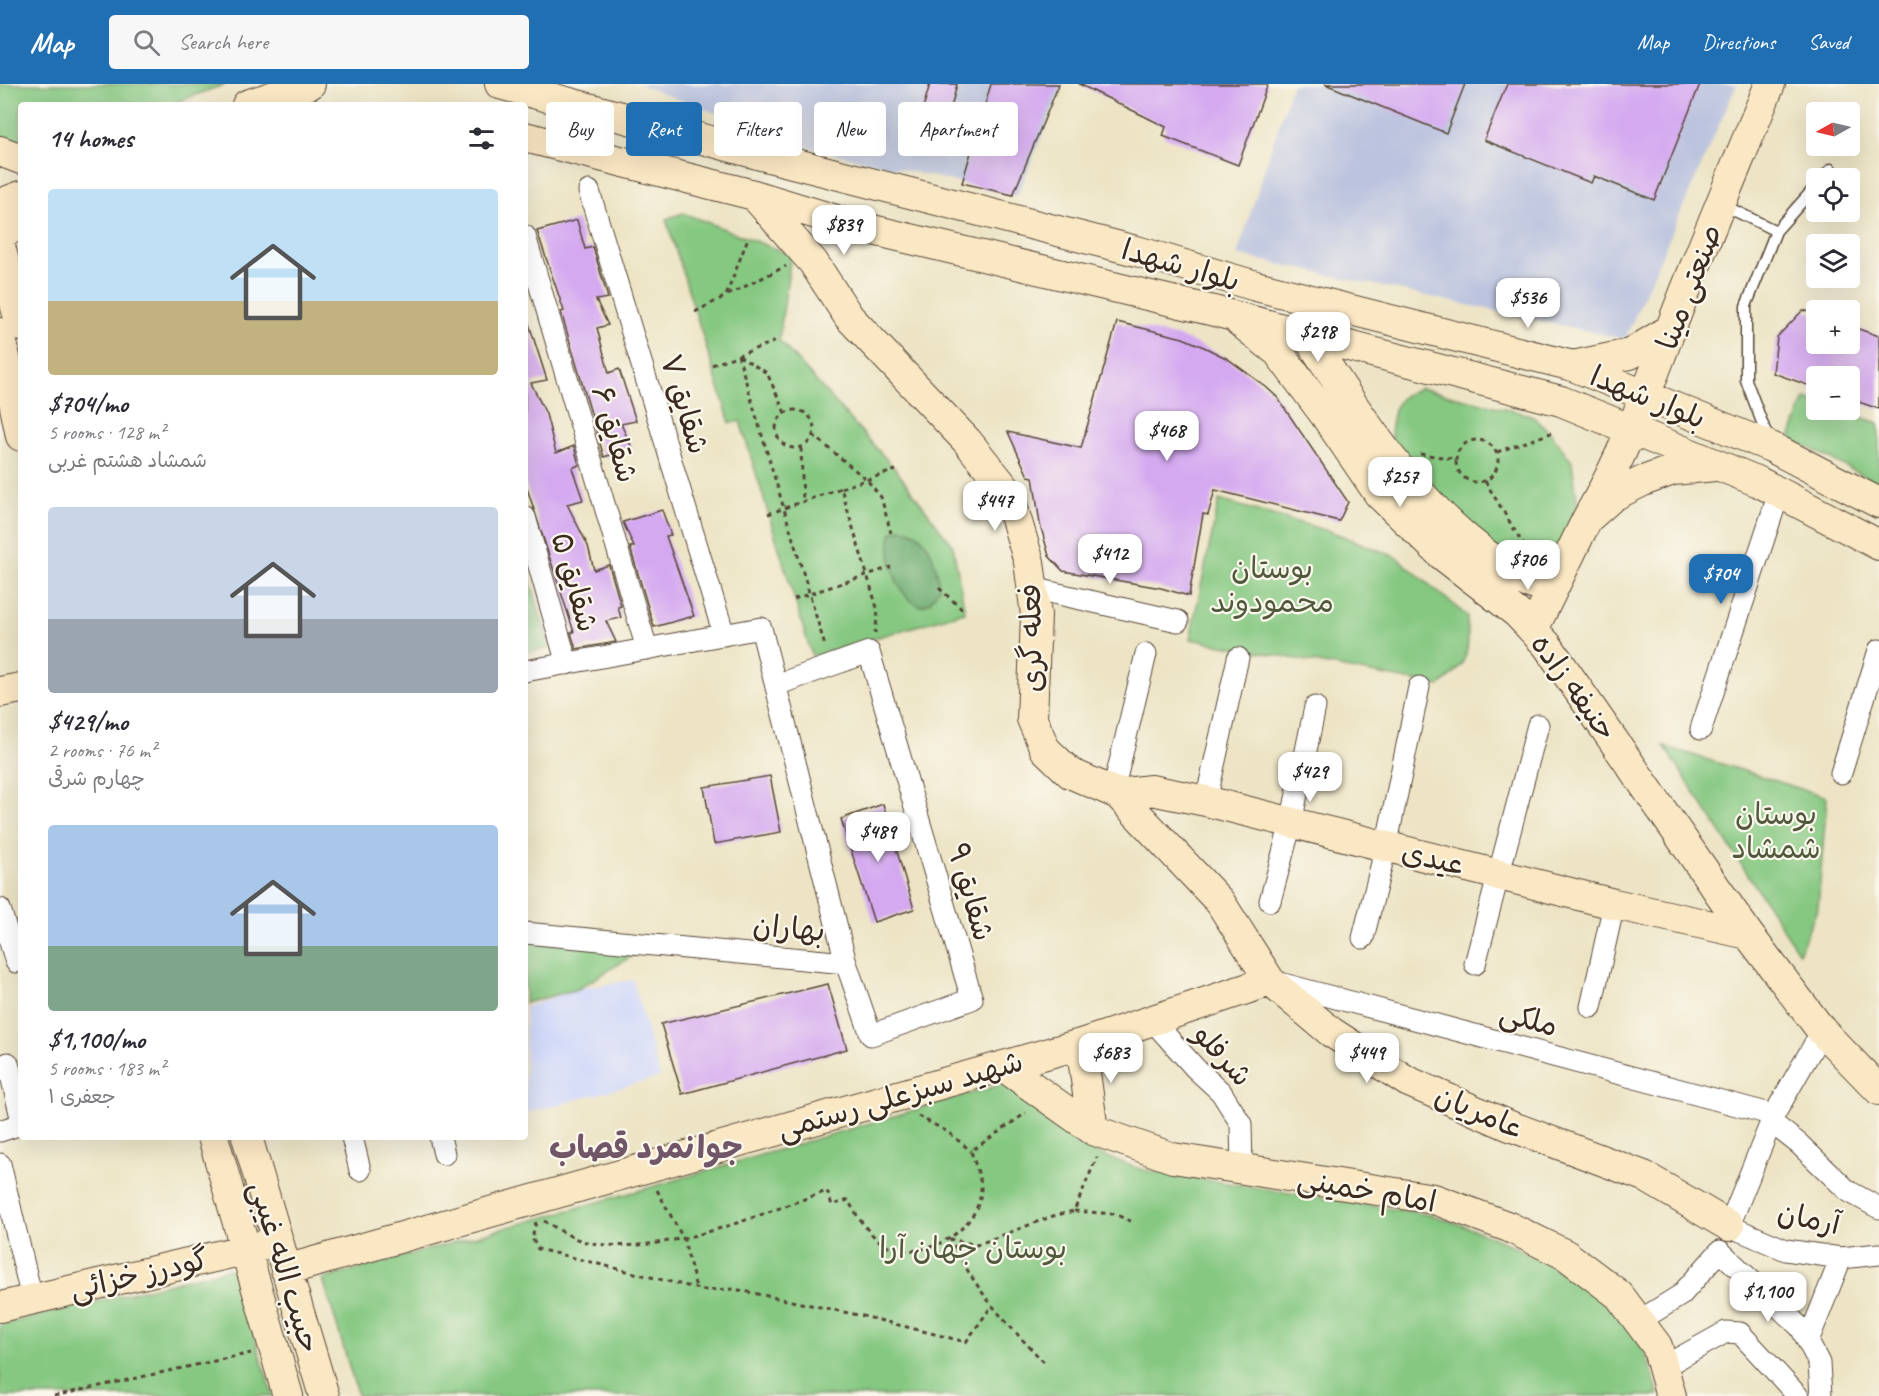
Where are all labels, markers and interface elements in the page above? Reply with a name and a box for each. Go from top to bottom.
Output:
search box [109,15,529,69]
text: Map [30,25,73,60]
icon: search [130,26,163,59]
text: Search here [178,28,268,56]
text: Map [1637,29,1669,55]
text: Directions [1702,29,1775,55]
text: Saved [1808,29,1849,55]
chip: Buy [546,102,614,156]
chip: Rent [626,102,702,156]
chip: Filters [714,102,802,156]
chip: New [814,102,886,156]
chip: Apartment [898,102,1018,156]
north arrow [1806,102,1860,156]
map controls [1806,102,1860,420]
text: 14 homes [48,122,133,155]
icon: filters [465,122,498,155]
button: locate [1806,168,1860,222]
pin: $839 [808,205,880,256]
text: $839 [826,212,862,237]
street label: صنعتی مینا [1648,219,1730,355]
icon: home [219,228,327,336]
street label: بلوار شهدا [1118,230,1244,300]
button: layers [1806,234,1860,288]
pin: $536 [1492,278,1564,329]
text: $536 [1510,285,1546,310]
button: + [1806,300,1860,354]
pin: $298 [1282,312,1354,363]
text: $298 [1300,319,1336,344]
street label: شقایق ۷ [652,350,718,458]
street label: بلوار شهدا [1585,357,1711,437]
button: − [1806,366,1860,420]
street label: شقایق ۶ [583,381,647,487]
text: $704/mo [48,387,128,420]
pin: $468 [1131,411,1203,462]
text: $468 [1149,418,1185,443]
text: 5 rooms · 128 m² [48,420,165,445]
text: شمشاد هشتم غربی [48,448,207,473]
pin: $257 [1364,457,1436,508]
text: $257 [1382,464,1418,489]
pin: $447 [959,481,1031,532]
text: $447 [977,488,1013,513]
street label: شقایق ۵ [543,528,607,636]
pin: $412 [1074,534,1146,585]
pin: $706 [1492,540,1564,591]
text: $412 [1092,541,1128,566]
icon: home [219,546,327,654]
text: $706 [1510,547,1546,572]
park label: بوستان محمودوند [1210,549,1334,621]
pin: $704 [1685,554,1757,605]
text: $704 [1703,561,1739,586]
street label: فعله گری [1011,583,1051,693]
street label: حنیفه زاده [1522,626,1626,748]
text: $429/mo [48,705,128,738]
text: 2 rooms · 76 m² [48,738,156,763]
pin: $429 [1274,752,1346,803]
text: $429 [1292,759,1328,784]
text: چهارم شرقی [48,766,145,791]
park label: بوستان شمشاد [1731,795,1821,867]
pin: $489 [842,812,914,863]
text: $489 [860,819,896,844]
street label: عیدی [1398,832,1468,884]
street label: شقایق ۹ [939,839,1003,945]
icon: home [219,864,327,972]
street label: بهاران [751,906,827,950]
street label: ملکی [1496,993,1562,1045]
street label: شرفلو [1184,1014,1261,1094]
text: $1,100/mo [48,1023,145,1056]
pin: $683 [1075,1033,1147,1084]
pin: $449 [1331,1033,1403,1084]
text: $683 [1093,1040,1129,1065]
text: $449 [1349,1040,1385,1065]
street label: شهید سبزعلی رستمی [773,1042,1027,1148]
text: 5 rooms · 183 m² [48,1056,165,1081]
street label: عامریان [1429,1076,1531,1148]
text: جعفری ۱ [48,1084,116,1109]
district label: جوانمرد قصاب [549,1127,743,1168]
street label: امام خمینی [1294,1159,1439,1224]
street label: حبیب الله غیبی [241,1176,329,1358]
street label: آرمان [1774,1193,1845,1243]
park label: بوستان جهان آرا [879,1229,1067,1267]
street label: گودرز خزائی [66,1240,212,1308]
pin: $1,100 [1719,1272,1817,1323]
text: $1,100 [1744,1279,1792,1304]

